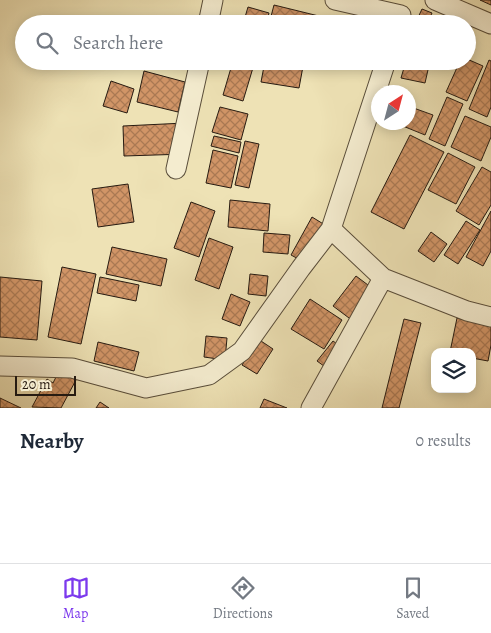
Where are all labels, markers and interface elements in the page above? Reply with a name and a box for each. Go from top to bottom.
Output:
search box [15,15,476,70]
icon: search [33,29,61,57]
text: Search here [73,30,163,56]
north arrow [371,85,416,130]
map controls [431,348,476,393]
button: layers [431,348,476,393]
scale bar [15,373,76,396]
text: 20 m [22,375,51,394]
text: Nearby [20,427,83,455]
text: 0 results [415,430,471,452]
tab: Map [62,574,90,623]
tab: Directions [213,574,273,623]
tab: Saved [396,574,429,623]

